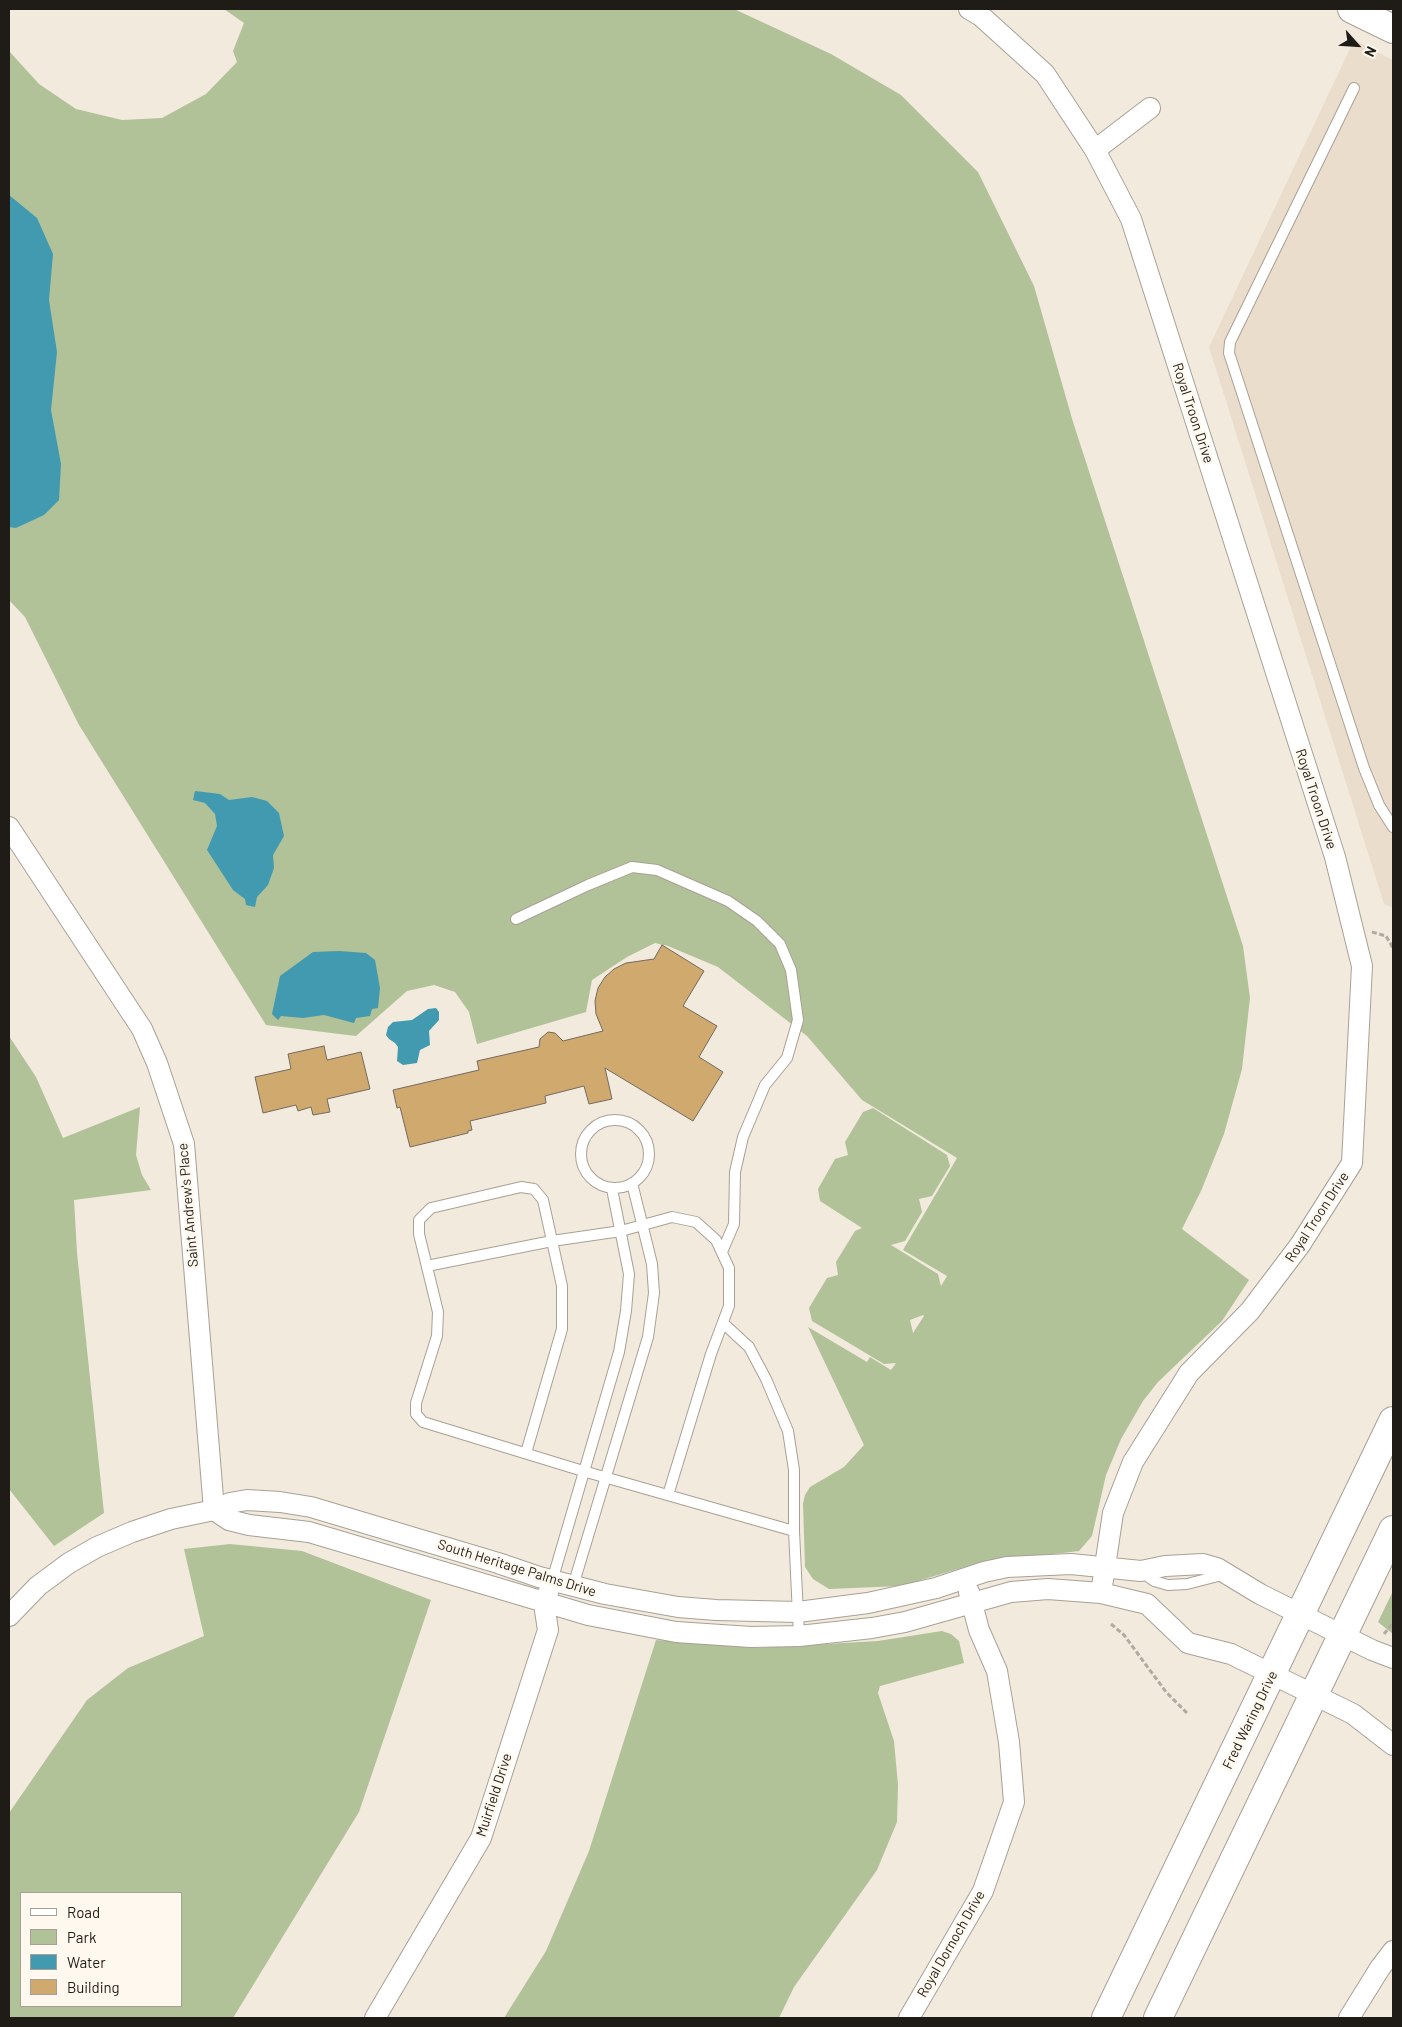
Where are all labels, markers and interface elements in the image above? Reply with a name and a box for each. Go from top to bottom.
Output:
north arrow [1332,20,1382,70]
text: N [1361,44,1381,60]
street label: Royal Troon Drive [1169,361,1217,465]
street label: Royal Troon Drive [1292,747,1340,851]
street label: Saint Andrew's Place [174,1142,202,1268]
street label: Royal Troon Drive [1282,1169,1352,1265]
street label: South Heritage Palms Drive [436,1536,598,1600]
street label: Fred Waring Drive [1219,1668,1281,1772]
street label: Muirfield Drive [473,1751,515,1839]
street label: Royal Dornoch Drive [914,1888,988,2000]
legend [20,1892,182,2007]
text: Road [67,1903,100,1921]
text: Park [67,1928,96,1946]
text: Water [67,1953,106,1971]
text: Building [67,1978,120,1996]

